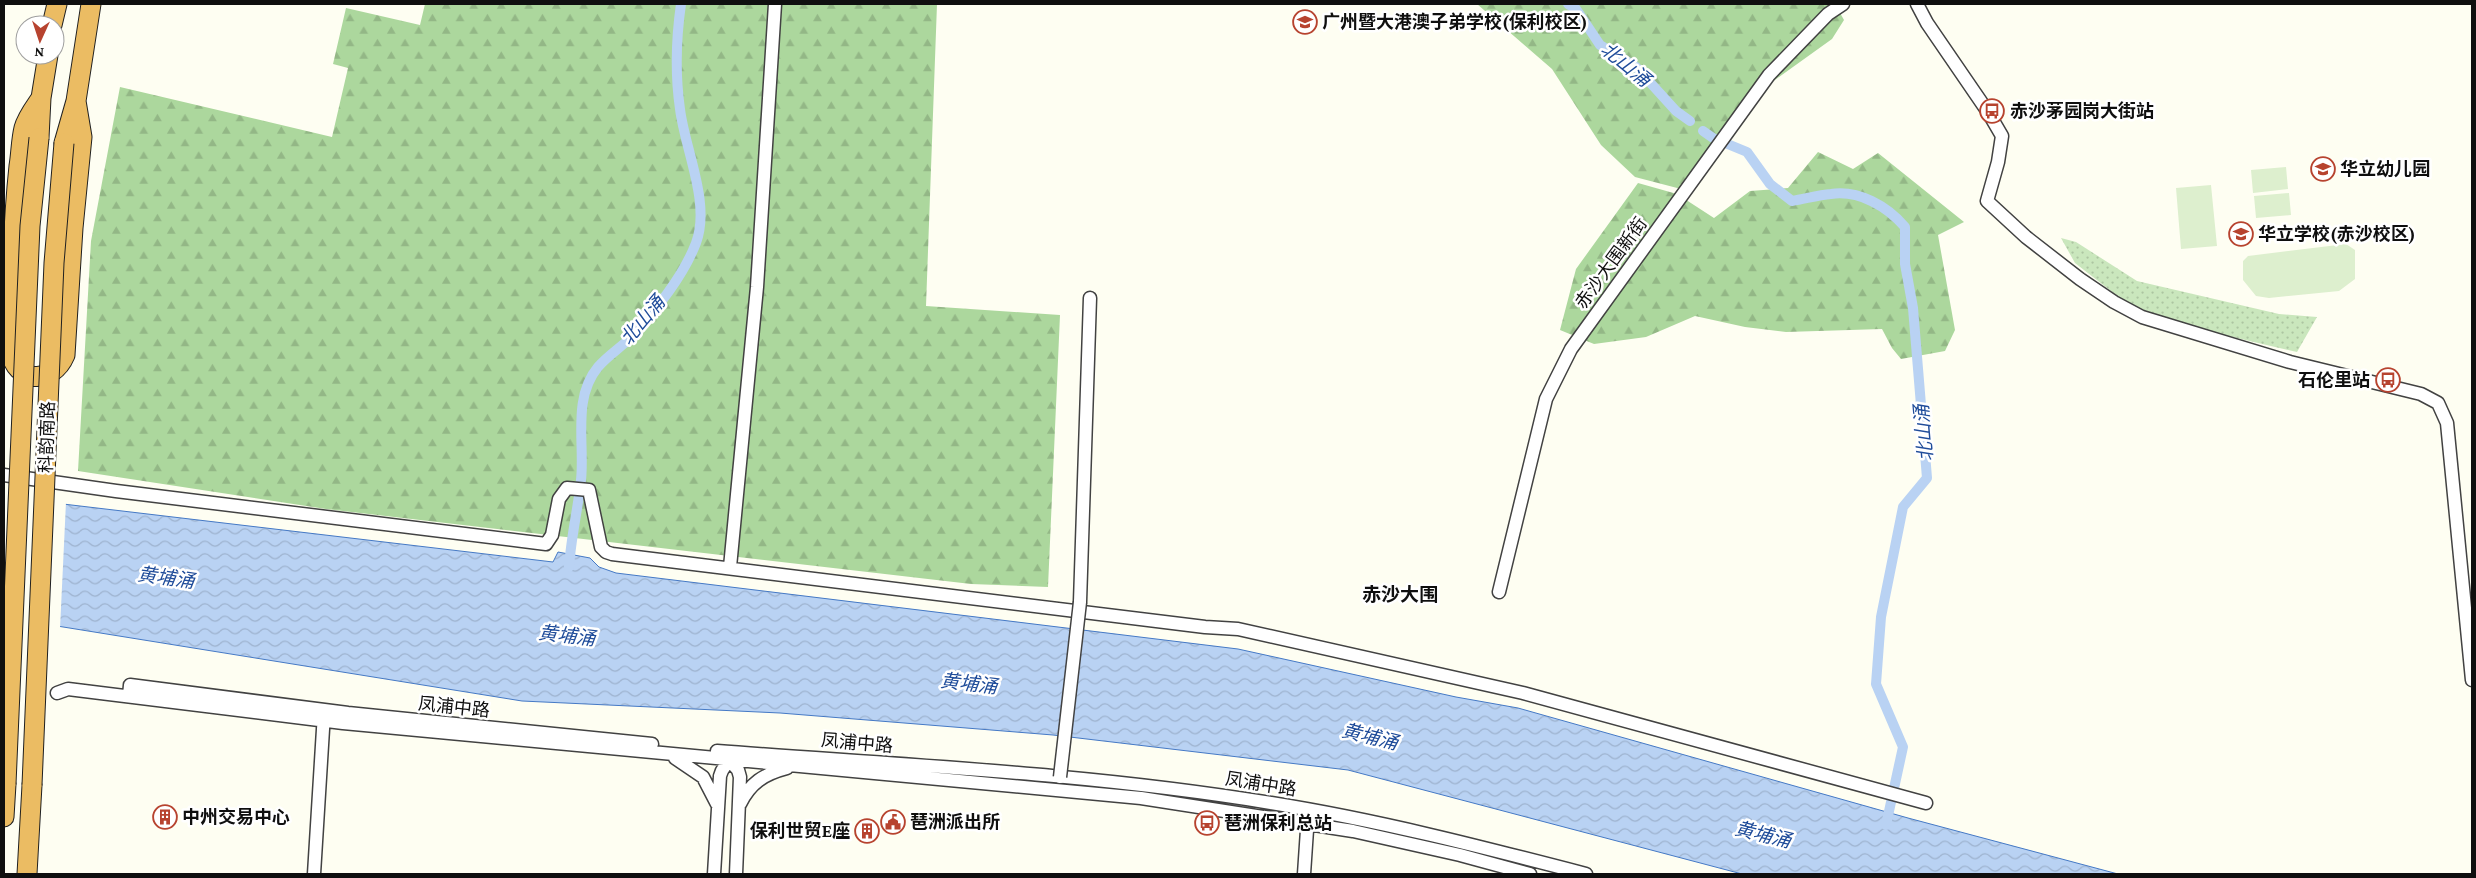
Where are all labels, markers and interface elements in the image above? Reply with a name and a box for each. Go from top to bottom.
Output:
school or university icon: 广州暨大港澳子弟学校(保利校区) [1292,9,1318,35]
place label: 广州暨大港澳子弟学校(保利校区) [1322,12,1588,33]
north arrow [15,15,65,65]
water label: 北山涌 [1597,38,1656,92]
text: N [34,45,45,61]
bus stop icon: 赤沙茅园岗大街站 [1979,98,2005,124]
place label: 赤沙茅园岗大街站 [2010,101,2154,121]
school or university icon: 华立幼儿园 [2310,156,2336,182]
place label: 华立幼儿园 [2340,159,2430,179]
street label: 赤沙大围新街 [1571,213,1651,313]
school or university icon: 华立学校(赤沙校区) [2228,221,2254,247]
place label: 华立学校(赤沙校区) [2258,224,2416,245]
water label: 北山涌 [616,290,670,349]
bus stop icon: 石伦里站 [2375,367,2401,393]
place label: 石伦里站 [2298,370,2370,390]
street label: 科韵南路 [36,401,58,473]
water label: 北山涌 [1910,402,1936,462]
water label: 黄埔涌 [136,563,198,592]
district label: 赤沙大围 [1362,584,1438,605]
water label: 黄埔涌 [537,622,598,650]
water label: 黄埔涌 [939,670,1000,698]
street label: 凤浦中路 [417,693,491,721]
water label: 黄埔涌 [1340,719,1402,754]
street label: 凤浦中路 [820,730,894,756]
street label: 凤浦中路 [1224,768,1298,800]
building icon: 中州交易中心 [152,804,178,830]
place label: 中州交易中心 [182,807,290,827]
public building icon: 琶洲派出所 [880,809,906,835]
bus stop icon: 琶洲保利总站 [1194,810,1220,836]
place label: 琶洲派出所 [910,812,1000,832]
place label: 琶洲保利总站 [1224,813,1332,833]
water label: 黄埔涌 [1733,817,1795,852]
building icon: 保利世贸E座 [854,818,880,844]
place label: 保利世贸E座 [750,821,850,841]

